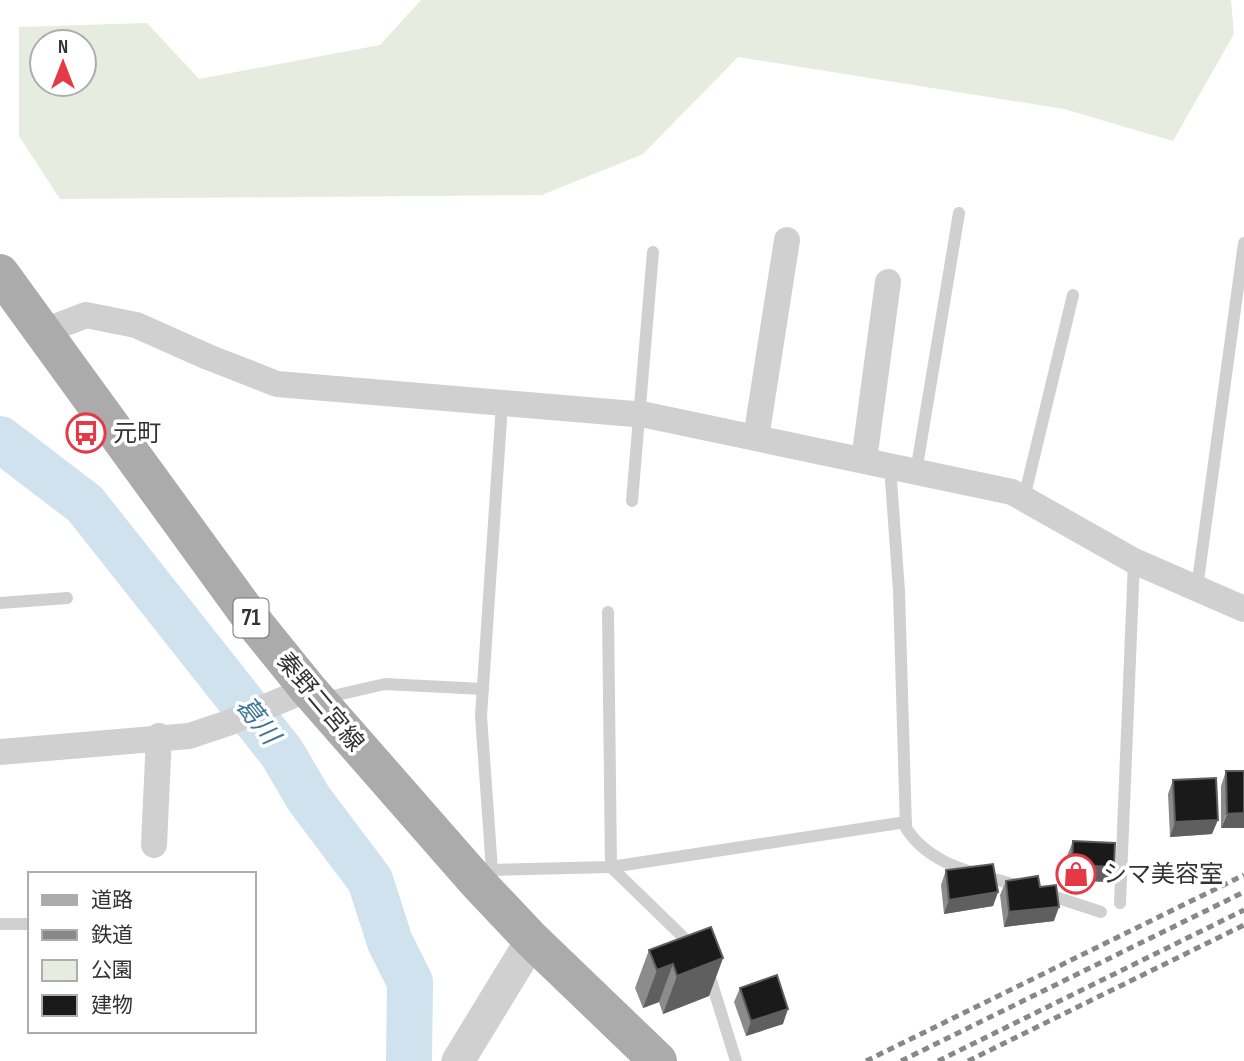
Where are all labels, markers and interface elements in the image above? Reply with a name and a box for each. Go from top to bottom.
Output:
north arrow [28,28,98,98]
text: N [58,36,68,59]
bus stop icon: 元町 [65,412,107,454]
place label: 元町 [113,419,161,448]
road number: 71 [233,598,268,638]
street label: 秦野二宮線 [270,647,370,757]
water label: 葛川 [229,691,287,753]
shop icon: シマ美容室 [1055,853,1097,895]
place label: シマ美容室 [1103,860,1223,889]
legend [28,872,256,1033]
text: 道路 [91,888,133,913]
text: 鉄道 [91,923,133,948]
text: 公園 [91,958,133,983]
text: 建物 [91,993,133,1018]

